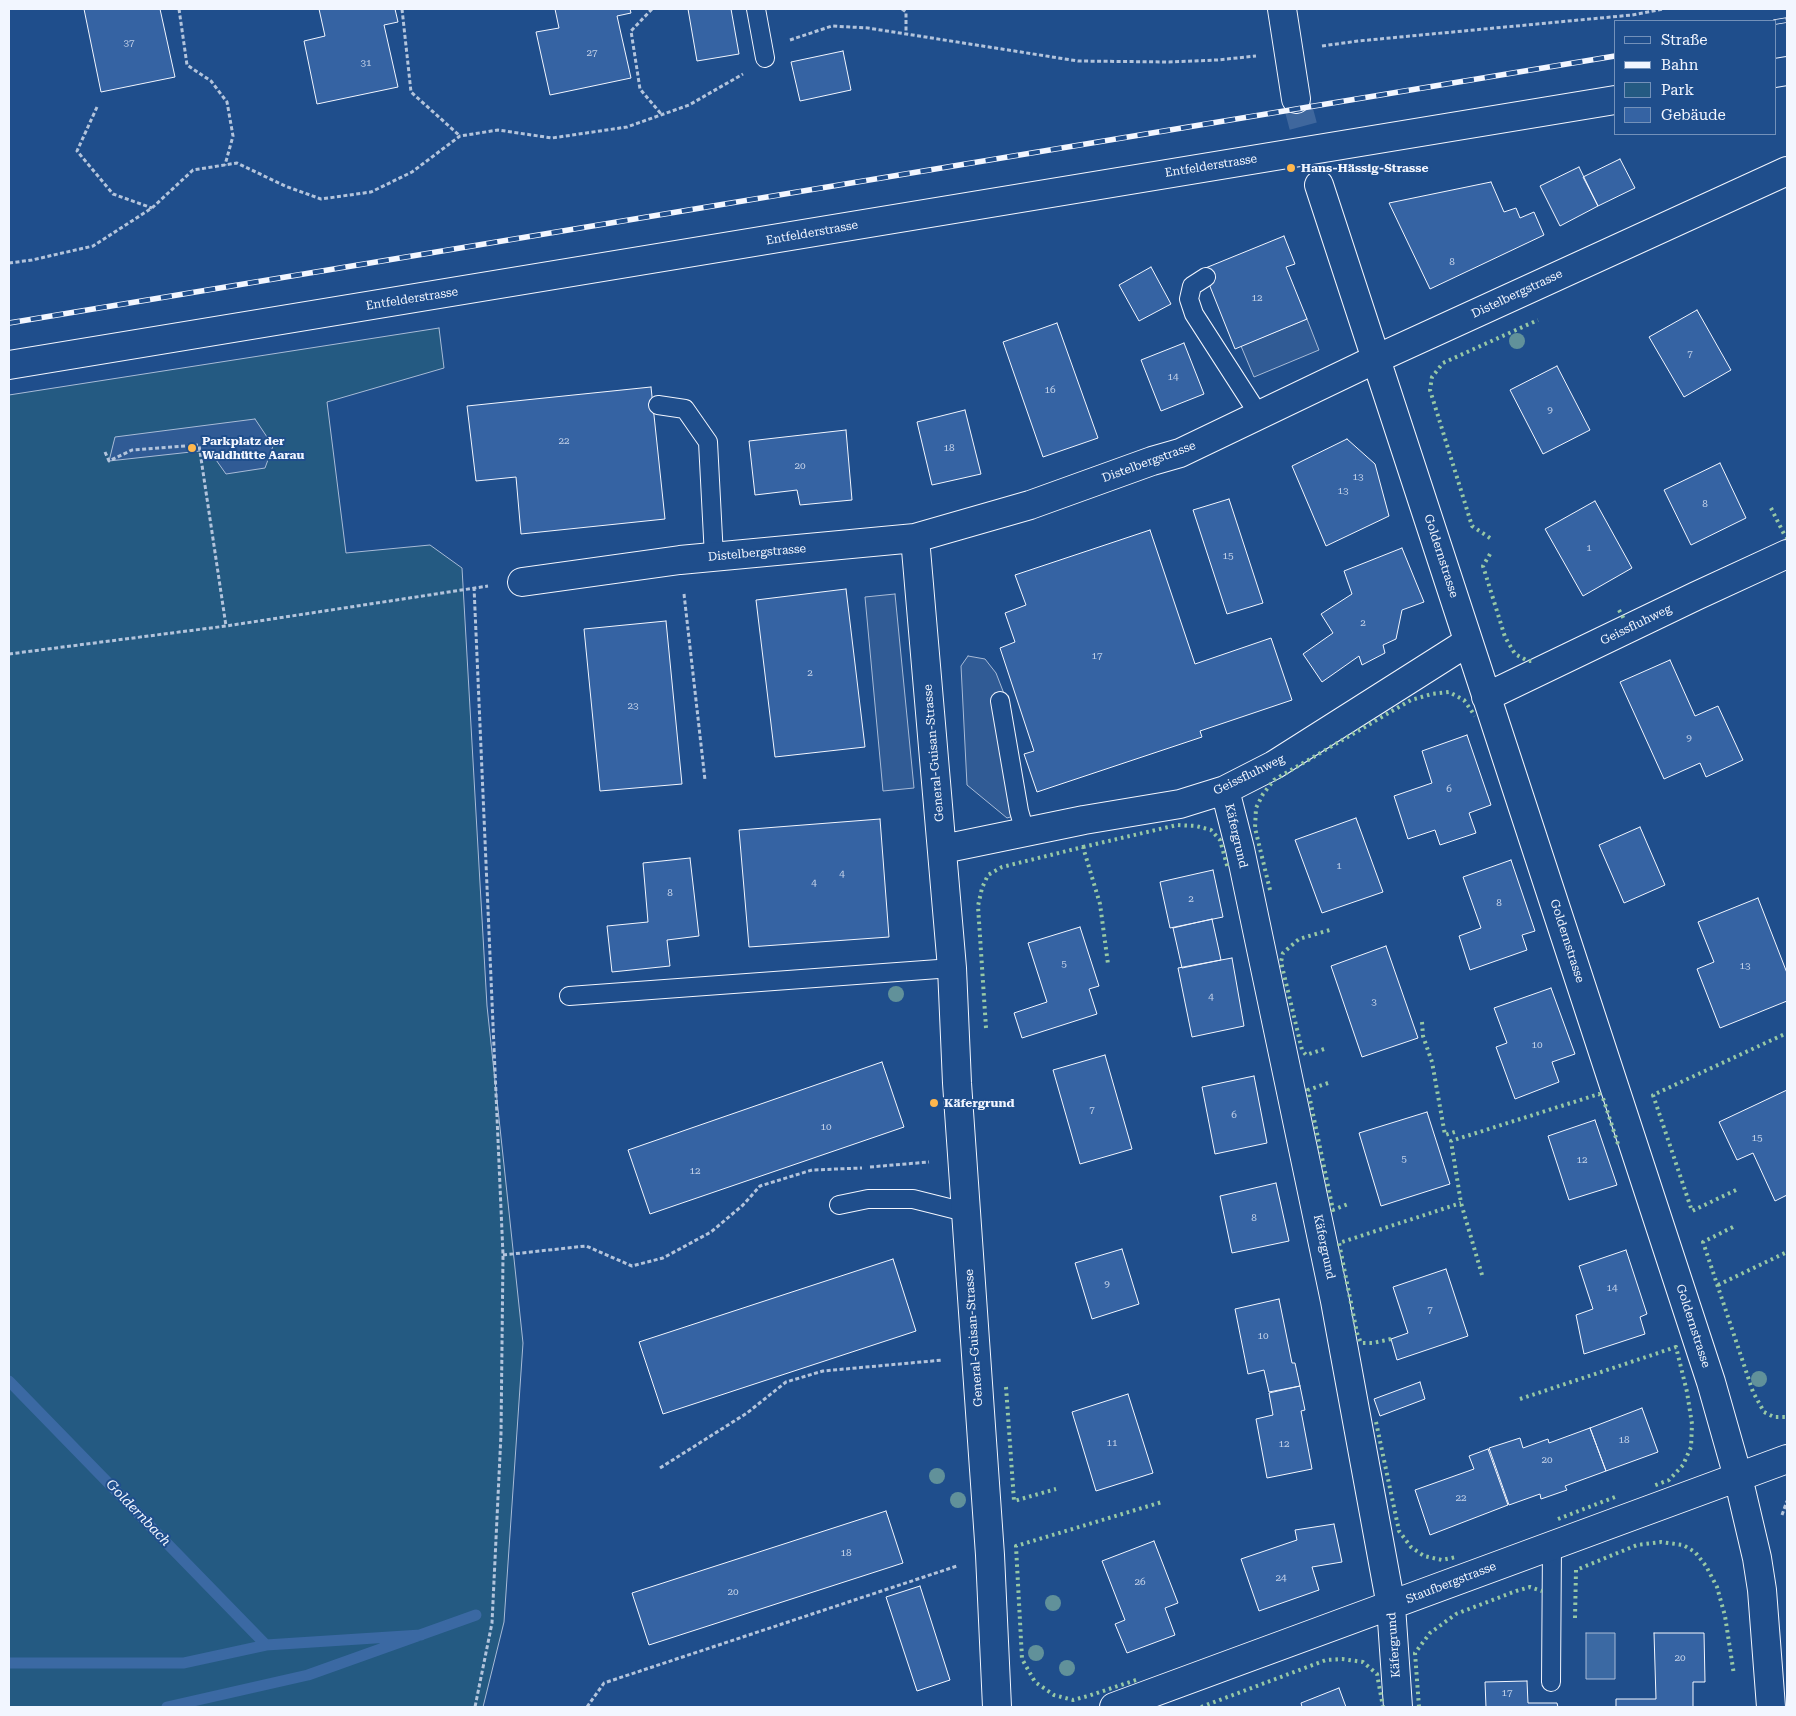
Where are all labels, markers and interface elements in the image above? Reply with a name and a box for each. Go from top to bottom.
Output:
legend [1614,20,1776,135]
text: Straße [1661,31,1708,49]
house number: 37 [123,37,135,49]
house number: 27 [586,47,598,59]
text: Bahn [1661,56,1698,74]
house number: 31 [360,57,372,69]
text: Park [1661,81,1694,99]
text: Gebäude [1661,106,1726,124]
street label: Entfelderstrasse [1164,152,1258,180]
place label: Hans-Hässig-Strasse [1301,161,1428,175]
marker: Hans-Hässig-Strasse [1285,162,1297,174]
street label: Entfelderstrasse [765,218,859,248]
house number: 8 [1449,256,1455,268]
street label: Distelbergstrasse [1469,267,1565,321]
street label: Entfelderstrasse [365,285,459,313]
house number: 12 [1251,292,1263,304]
house number: 7 [1687,348,1693,360]
house number: 14 [1167,371,1179,383]
house number: 16 [1044,384,1056,396]
house number: 9 [1547,404,1553,416]
place label: Parkplatz der Waldhütte Aarau [202,434,304,462]
house number: 22 [558,435,570,447]
street label: Distelbergstrasse [1100,438,1198,486]
marker: Parkplatz der Waldhütte Aarau [186,442,198,454]
house number: 18 [943,442,955,454]
house number: 20 [794,460,806,472]
house number: 13 [1352,471,1364,483]
house number: 13 [1337,485,1349,497]
house number: 8 [1702,498,1708,510]
street label: Goldernstrasse [1421,512,1461,600]
street label: Distelbergstrasse [707,542,807,564]
house number: 1 [1586,542,1592,554]
house number: 15 [1222,550,1234,562]
street label: Geissfluhweg [1598,602,1674,648]
house number: 2 [1360,617,1366,629]
house number: 17 [1091,650,1103,662]
house number: 2 [807,667,813,679]
street label: General-Guisan-Strasse [921,684,947,822]
house number: 23 [627,700,639,712]
house number: 9 [1686,732,1692,744]
street label: Geissfluhweg [1211,752,1287,798]
house number: 6 [1446,783,1452,795]
street label: Käfergrund [1222,802,1250,870]
house number: 1 [1336,860,1342,872]
house number: 4 [839,868,845,880]
house number: 4 [811,877,817,889]
house number: 8 [667,887,673,899]
house number: 2 [1188,893,1194,905]
house number: 8 [1496,897,1502,909]
street label: Goldernstrasse [1547,897,1587,985]
house number: 5 [1061,958,1067,970]
house number: 13 [1739,960,1751,972]
house number: 4 [1208,991,1214,1003]
house number: 3 [1371,996,1377,1008]
house number: 10 [1531,1039,1543,1051]
place label: Käfergrund [944,1096,1015,1110]
marker: Käfergrund [928,1097,940,1109]
house number: 7 [1089,1104,1095,1116]
house number: 6 [1231,1109,1237,1121]
house number: 10 [820,1121,832,1133]
house number: 15 [1751,1132,1763,1144]
house number: 5 [1401,1153,1407,1165]
house number: 12 [1576,1154,1588,1166]
house number: 12 [689,1165,701,1177]
house number: 8 [1251,1212,1257,1224]
street label: Käfergrund [1310,1213,1338,1281]
street label: General-Guisan-Strasse [962,1269,986,1407]
house number: 9 [1104,1278,1110,1290]
house number: 14 [1606,1282,1618,1294]
street label: Goldernstrasse [1673,1282,1713,1370]
house number: 7 [1427,1304,1433,1316]
house number: 10 [1257,1330,1269,1342]
house number: 18 [1618,1434,1630,1446]
house number: 11 [1106,1437,1118,1449]
house number: 12 [1278,1438,1290,1450]
house number: 20 [1541,1454,1553,1466]
water label: Goldernbach [102,1476,174,1550]
house number: 22 [1455,1492,1467,1504]
house number: 18 [840,1547,852,1559]
street label: Staufbergstrasse [1404,1559,1498,1607]
house number: 24 [1275,1572,1287,1584]
house number: 26 [1134,1576,1146,1588]
house number: 20 [727,1586,739,1598]
street label: Käfergrund [1385,1612,1403,1678]
house number: 20 [1674,1652,1686,1664]
house number: 17 [1501,1687,1513,1699]

